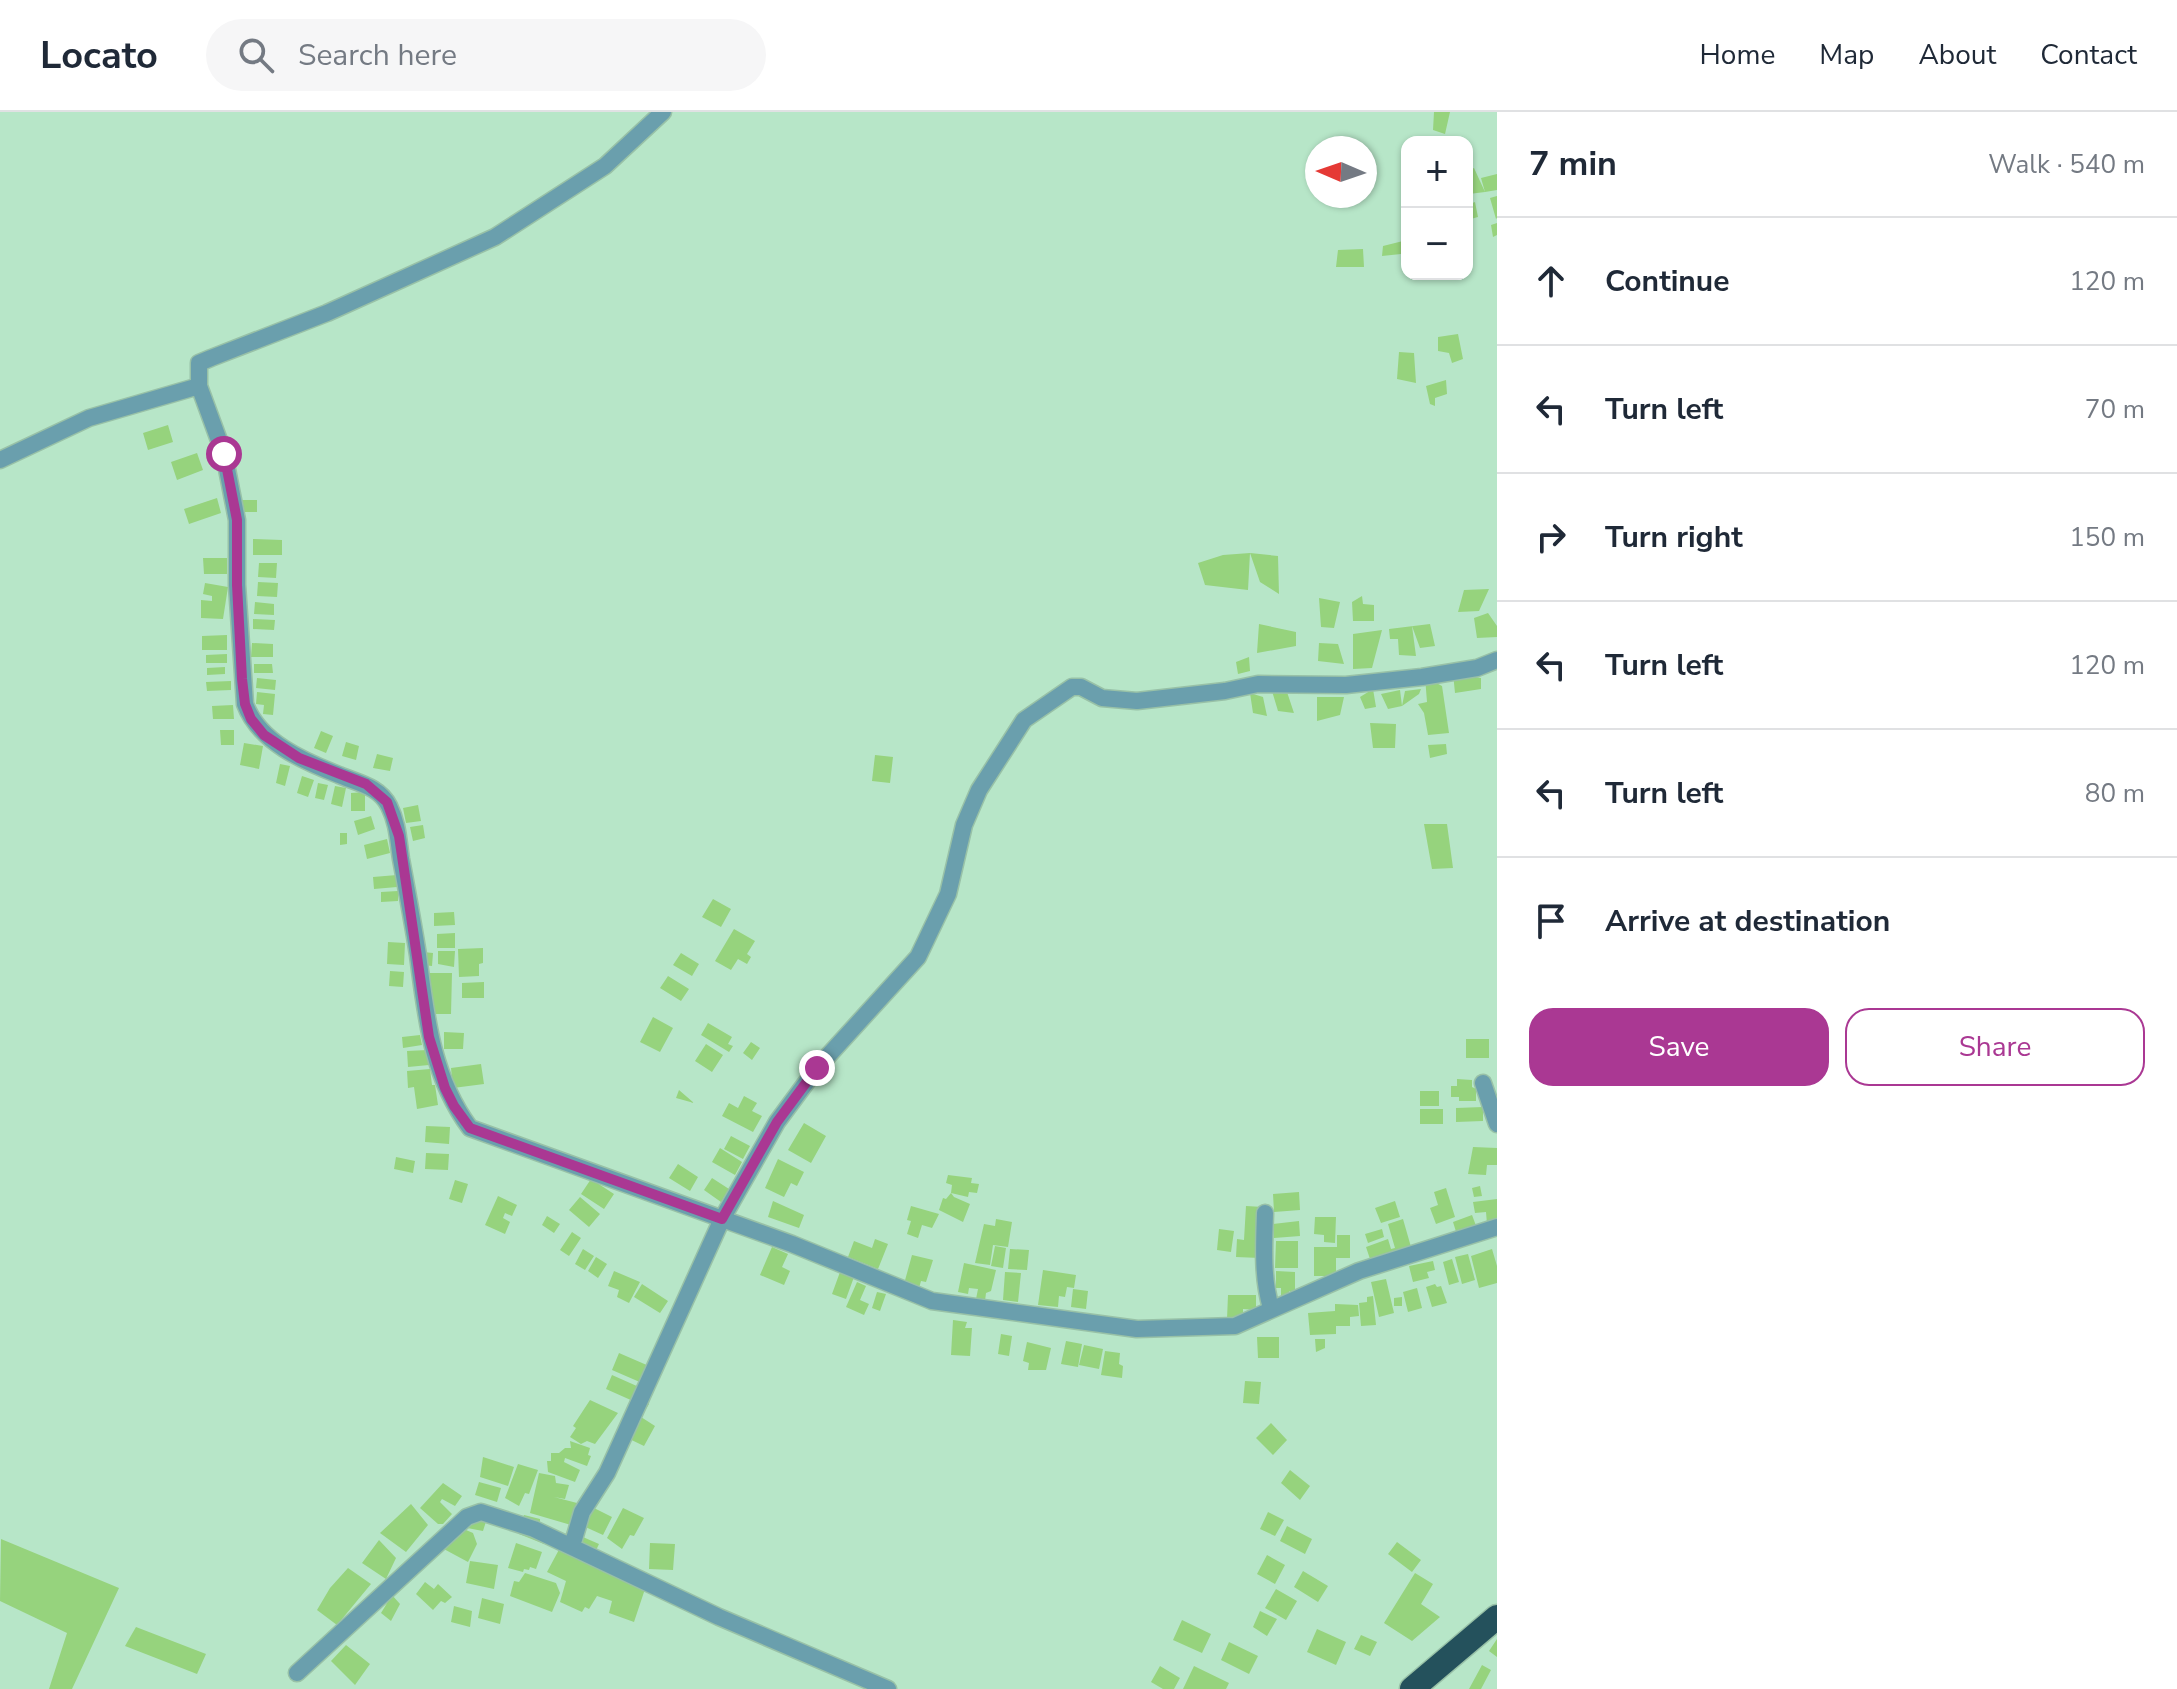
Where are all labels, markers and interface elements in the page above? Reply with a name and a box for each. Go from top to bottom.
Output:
search box [206,19,766,91]
text: Locato [40,30,158,81]
icon: search [234,33,278,77]
text: Search here [298,35,457,76]
text: Home [1700,36,1775,74]
text: Map [1819,36,1874,74]
text: About [1918,36,1996,74]
text: Contact [2040,36,2137,74]
north arrow [1305,136,1377,208]
map controls [1401,136,1473,280]
button: + [1401,136,1473,208]
text: 7 min [1529,141,1617,187]
text: Walk · 540 m [1988,147,2145,182]
button: − [1401,208,1473,280]
icon: ahead [1529,259,1573,303]
text: Continue [1605,261,1730,302]
text: 120 m [2069,264,2145,299]
icon: left [1529,387,1573,431]
text: Turn left [1605,389,1723,430]
text: 70 m [2085,392,2145,427]
route start [206,436,242,472]
icon: right [1529,515,1573,559]
text: Turn right [1605,517,1743,558]
text: 150 m [2069,520,2145,555]
icon: left [1529,643,1573,687]
text: Turn left [1605,645,1723,686]
text: 120 m [2069,648,2145,683]
icon: left [1529,771,1573,815]
text: Turn left [1605,773,1723,814]
text: 80 m [2085,776,2145,811]
icon: arrive [1529,899,1573,943]
text: Arrive at destination [1605,901,1890,942]
button: Save [1529,1008,1829,1086]
button: Share [1845,1008,2145,1086]
route end [799,1050,835,1086]

